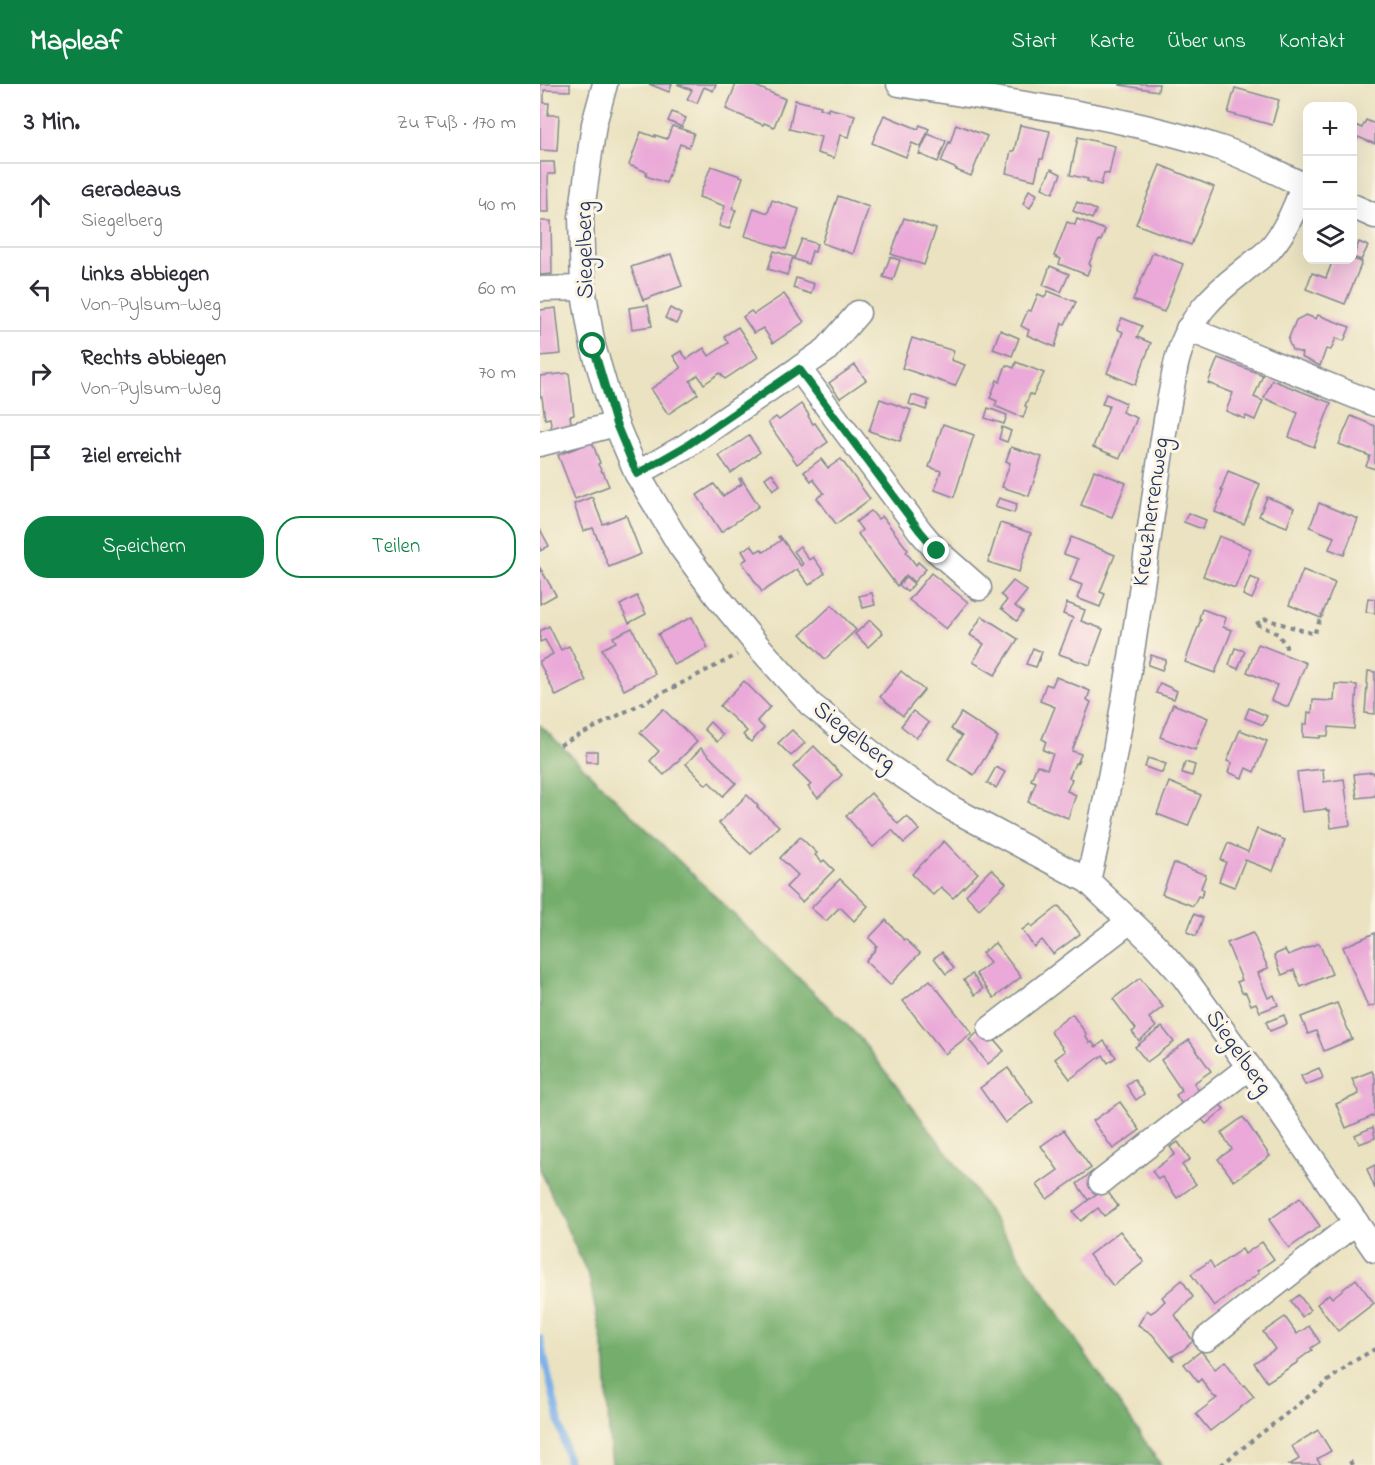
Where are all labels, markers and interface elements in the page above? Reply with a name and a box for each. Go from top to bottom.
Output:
text: Mapleaf [30,22,122,63]
text: Start [1011,27,1057,57]
text: Karte [1090,27,1134,57]
text: Über uns [1167,27,1246,57]
text: Kontakt [1279,27,1345,57]
map controls [1303,102,1357,264]
button: + [1303,102,1357,156]
text: 3 Min. [24,104,80,142]
text: Zu Fuß · 170 m [397,109,516,138]
button: − [1303,156,1357,210]
text: Geradeaus [81,175,181,207]
icon: ahead [24,189,57,222]
text: 40 m [479,191,516,220]
street label: Siegelberg [568,201,604,299]
text: Siegelberg [81,207,162,236]
button: layers [1303,210,1357,264]
text: Links abbiegen [81,259,209,291]
icon: left [24,273,57,306]
text: 60 m [478,275,516,304]
text: Von-Pylsum-Weg [81,291,221,320]
route start [579,332,605,358]
text: Rechts abbiegen [81,343,226,375]
icon: right [24,357,57,390]
text: 70 m [479,359,516,388]
text: Von-Pylsum-Weg [81,375,221,404]
street label: Kreuzherrenweg [1124,435,1180,589]
icon: arrive [24,441,57,474]
text: Ziel erreicht [81,441,181,473]
button: Speichern [24,516,264,578]
button: Teilen [276,516,516,578]
route end [923,537,949,563]
street label: Siegelberg [805,693,903,781]
street label: Siegelberg [1196,1003,1280,1103]

